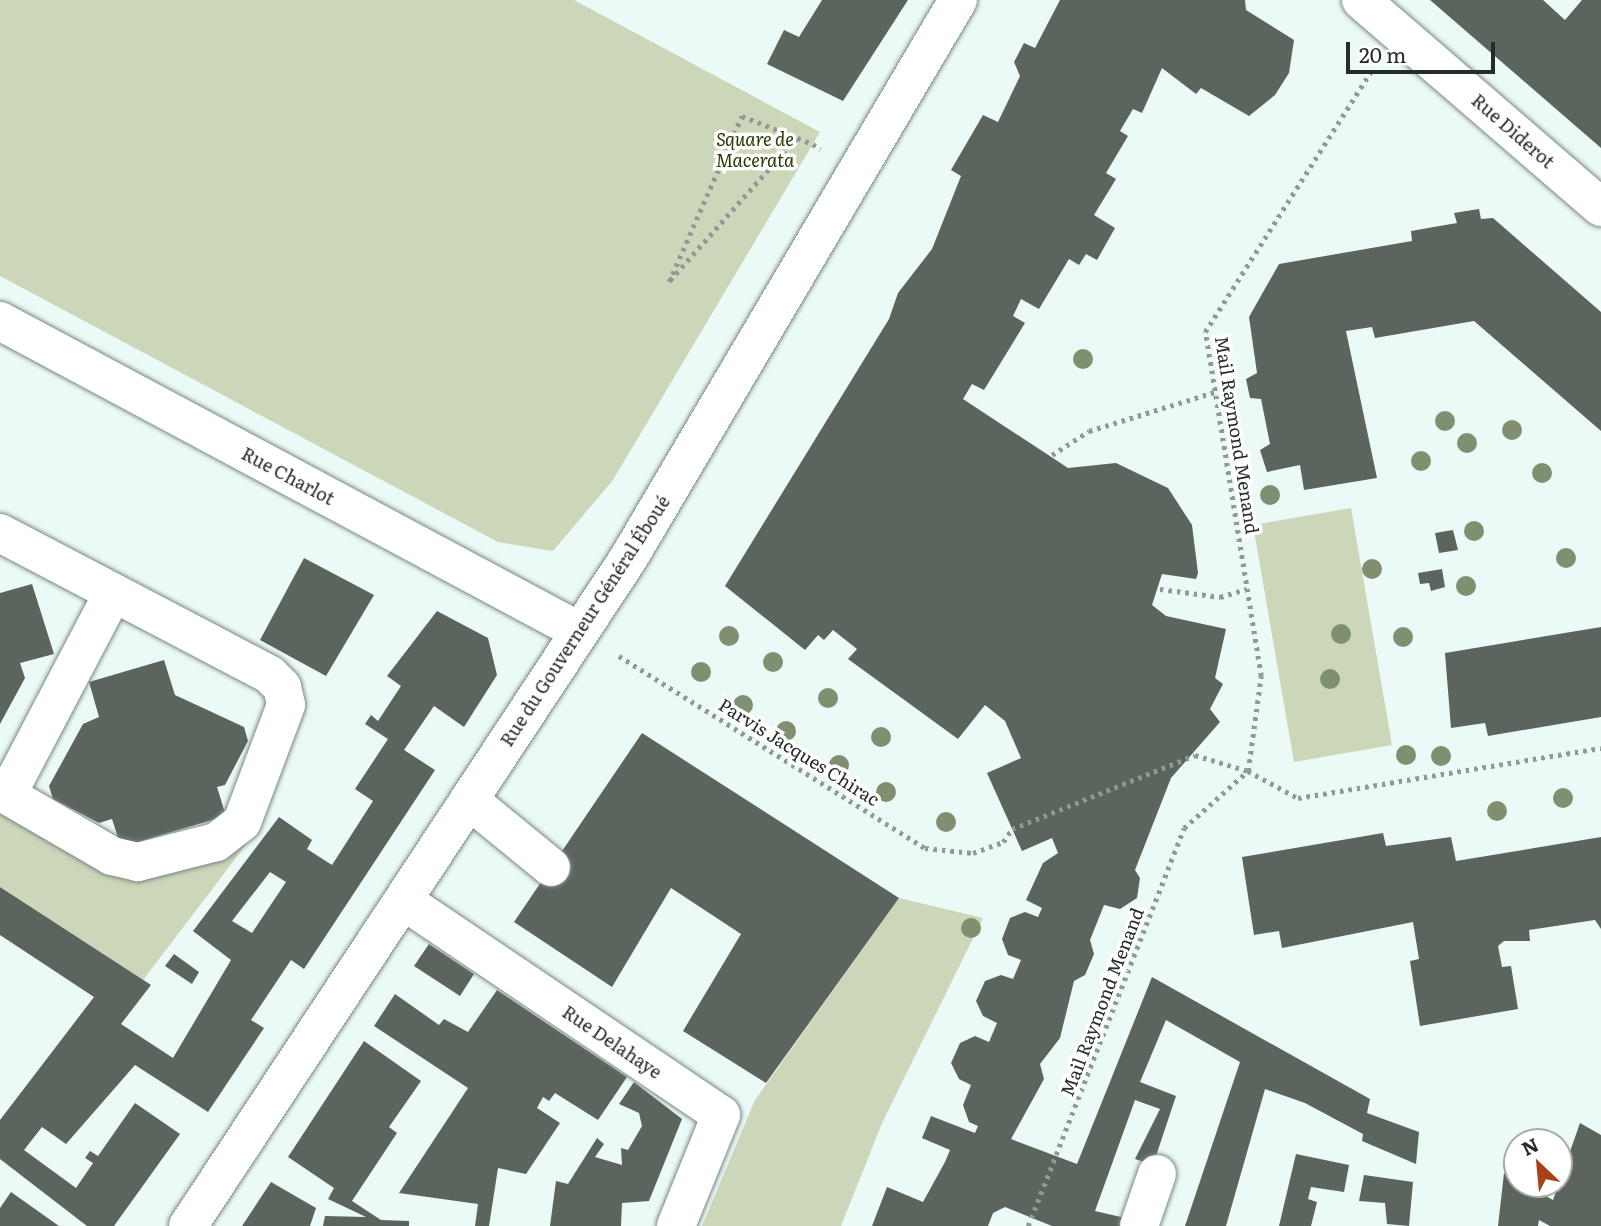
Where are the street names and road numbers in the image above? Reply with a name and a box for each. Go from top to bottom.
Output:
street label: Rue Diderot [1467,89,1559,173]
street label: Mail Raymond Menand [1211,334,1263,536]
street label: Rue Charlot [238,443,338,509]
street label: Rue du Gouverneur Général Éboué [496,492,674,750]
street label: Parvis Jacques Chirac [715,694,883,810]
street label: Mail Raymond Menand [1056,905,1148,1099]
street label: Rue Delahaye [558,1001,666,1083]

